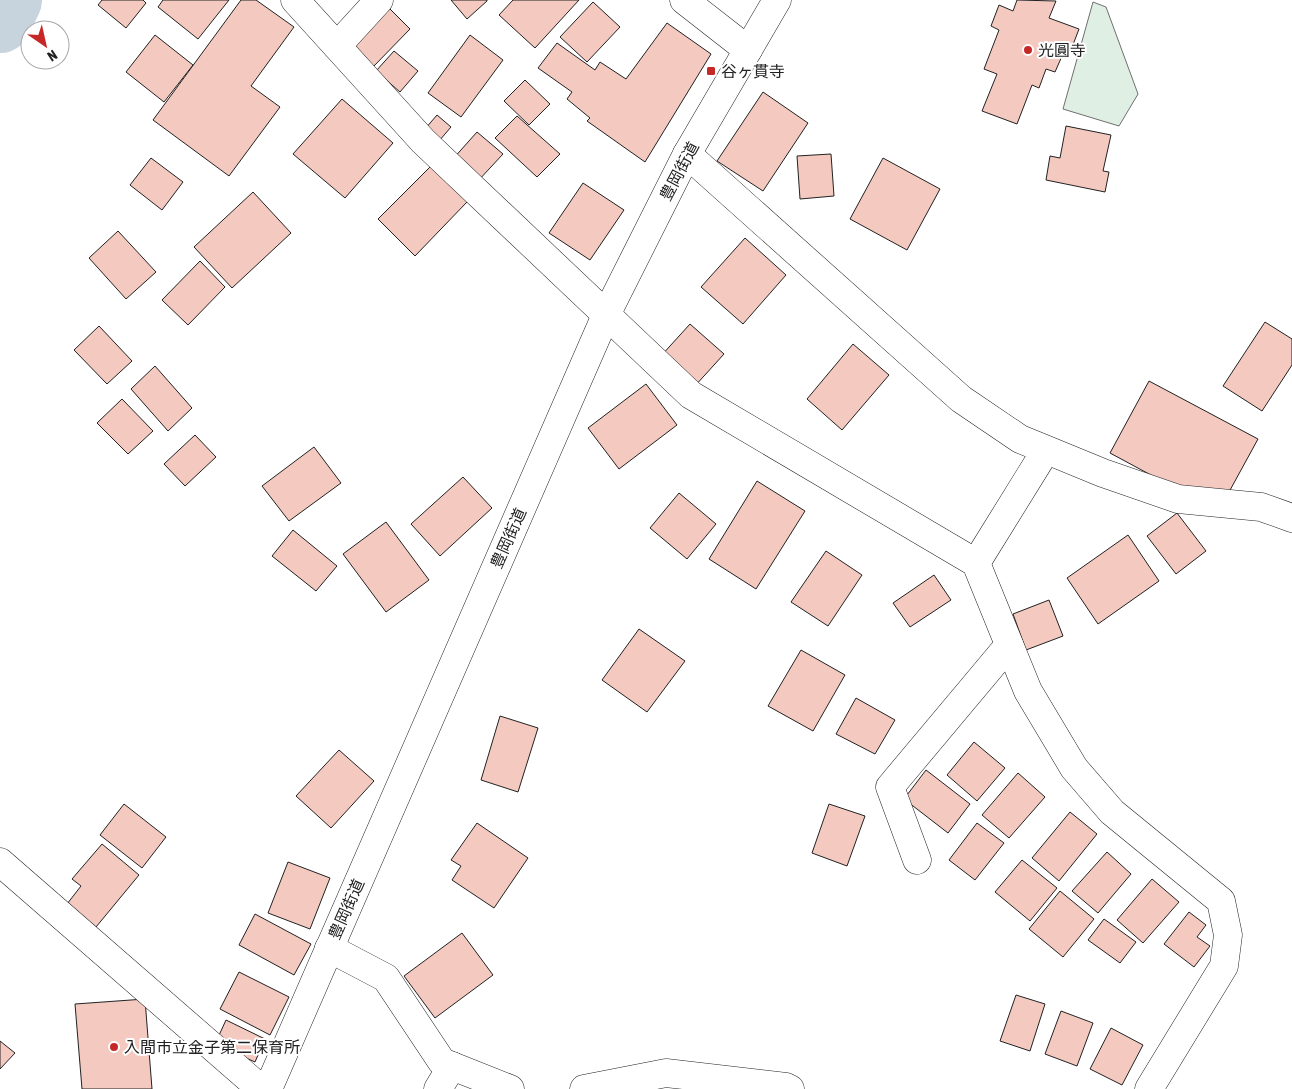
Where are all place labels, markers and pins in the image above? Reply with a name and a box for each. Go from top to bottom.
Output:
place label: 光圓寺 [1038,41,1086,59]
marker: 光圓寺 [1022,44,1034,56]
place label: 谷ヶ貫寺 [721,62,785,80]
marker: 谷ヶ貫寺 [705,65,717,77]
place label: 入間市立金子第二保育所 [124,1038,300,1056]
marker: 入間市立金子第二保育所 [108,1041,120,1053]

